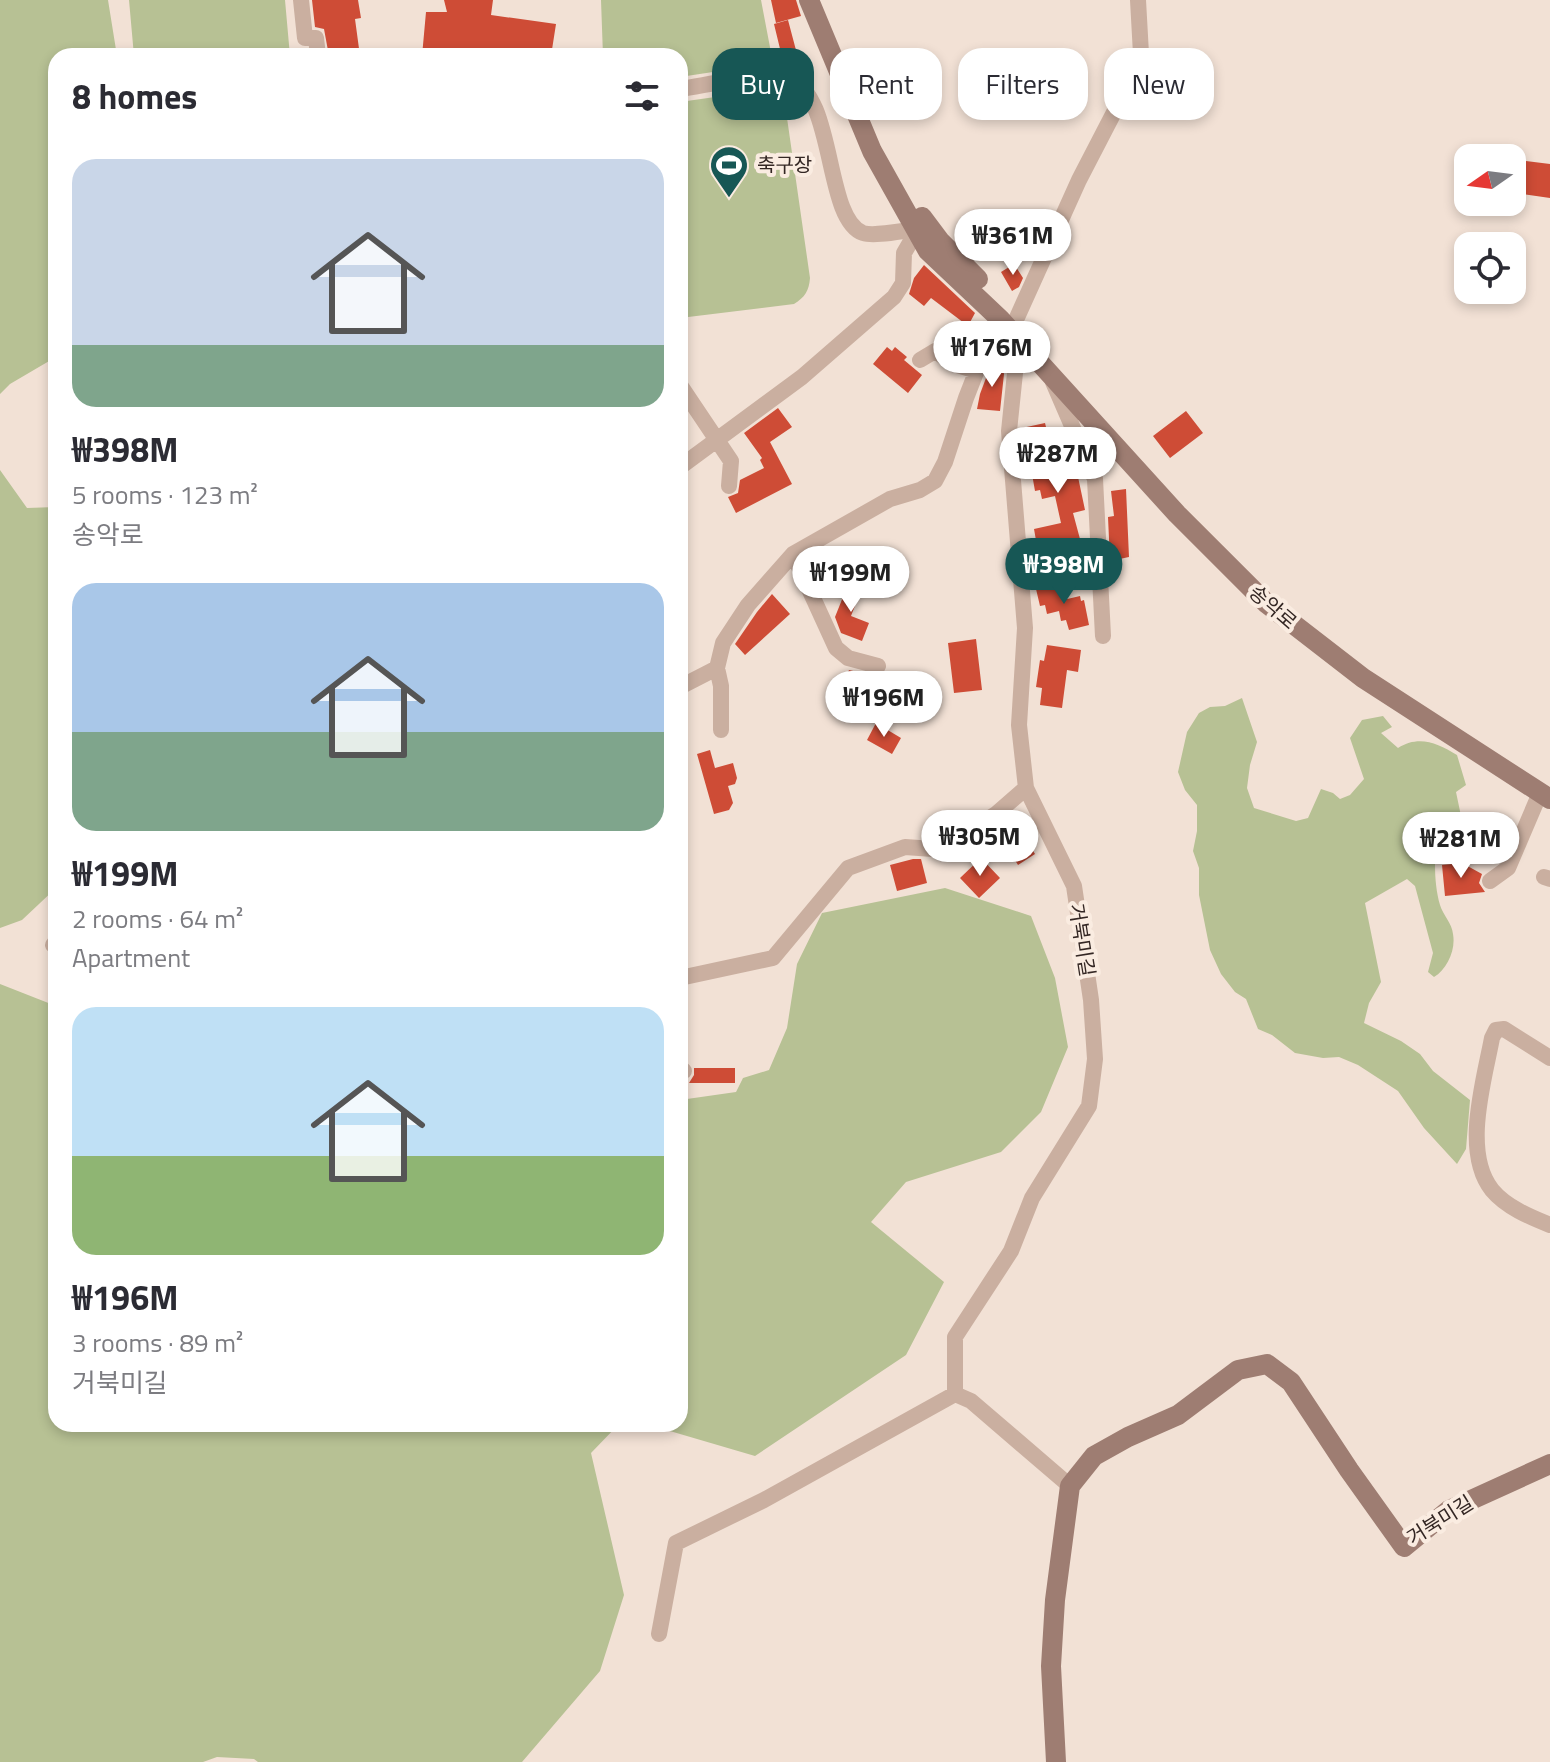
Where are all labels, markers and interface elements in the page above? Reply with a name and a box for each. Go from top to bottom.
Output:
chip: Buy [712,48,814,120]
chip: Rent [830,48,942,120]
chip: Filters [958,48,1088,120]
chip: New [1104,48,1214,120]
text: 8 homes [72,70,197,122]
icon: filters [620,74,664,118]
sports icon: 축구장 [708,144,750,199]
north arrow [1454,144,1526,216]
map controls [1454,144,1526,304]
place label: 축구장 [757,149,812,180]
pin: ₩361M [957,209,1069,277]
icon: home [296,211,440,355]
text: ₩361M [972,215,1054,254]
button: locate [1454,232,1526,304]
pin: ₩176M [936,321,1048,389]
text: ₩176M [951,327,1033,366]
text: ₩398M [72,423,178,475]
pin: ₩287M [1002,427,1114,495]
text: ₩287M [1017,433,1099,472]
text: 5 rooms · 123 m² [72,475,258,514]
text: 송악로 [72,515,144,554]
pin: ₩398M [1008,538,1120,606]
text: ₩398M [1023,544,1105,583]
pin: ₩199M [795,546,907,614]
text: ₩199M [810,552,892,591]
street label: 송악로 [1242,577,1304,636]
icon: home [296,635,440,779]
pin: ₩196M [828,671,940,739]
text: ₩196M [843,677,925,716]
pin: ₩305M [924,810,1036,878]
pin: ₩281M [1405,812,1517,880]
text: ₩305M [939,816,1021,855]
text: ₩281M [1420,818,1502,857]
text: ₩199M [72,847,178,899]
text: 2 rooms · 64 m² [72,899,243,938]
street label: 거북미길 [1061,901,1104,979]
text: Apartment [72,938,190,977]
icon: home [296,1059,440,1203]
text: ₩196M [72,1271,178,1323]
text: 3 rooms · 89 m² [72,1323,243,1362]
text: 거북미길 [72,1363,168,1402]
street label: 거북미길 [1400,1487,1479,1552]

